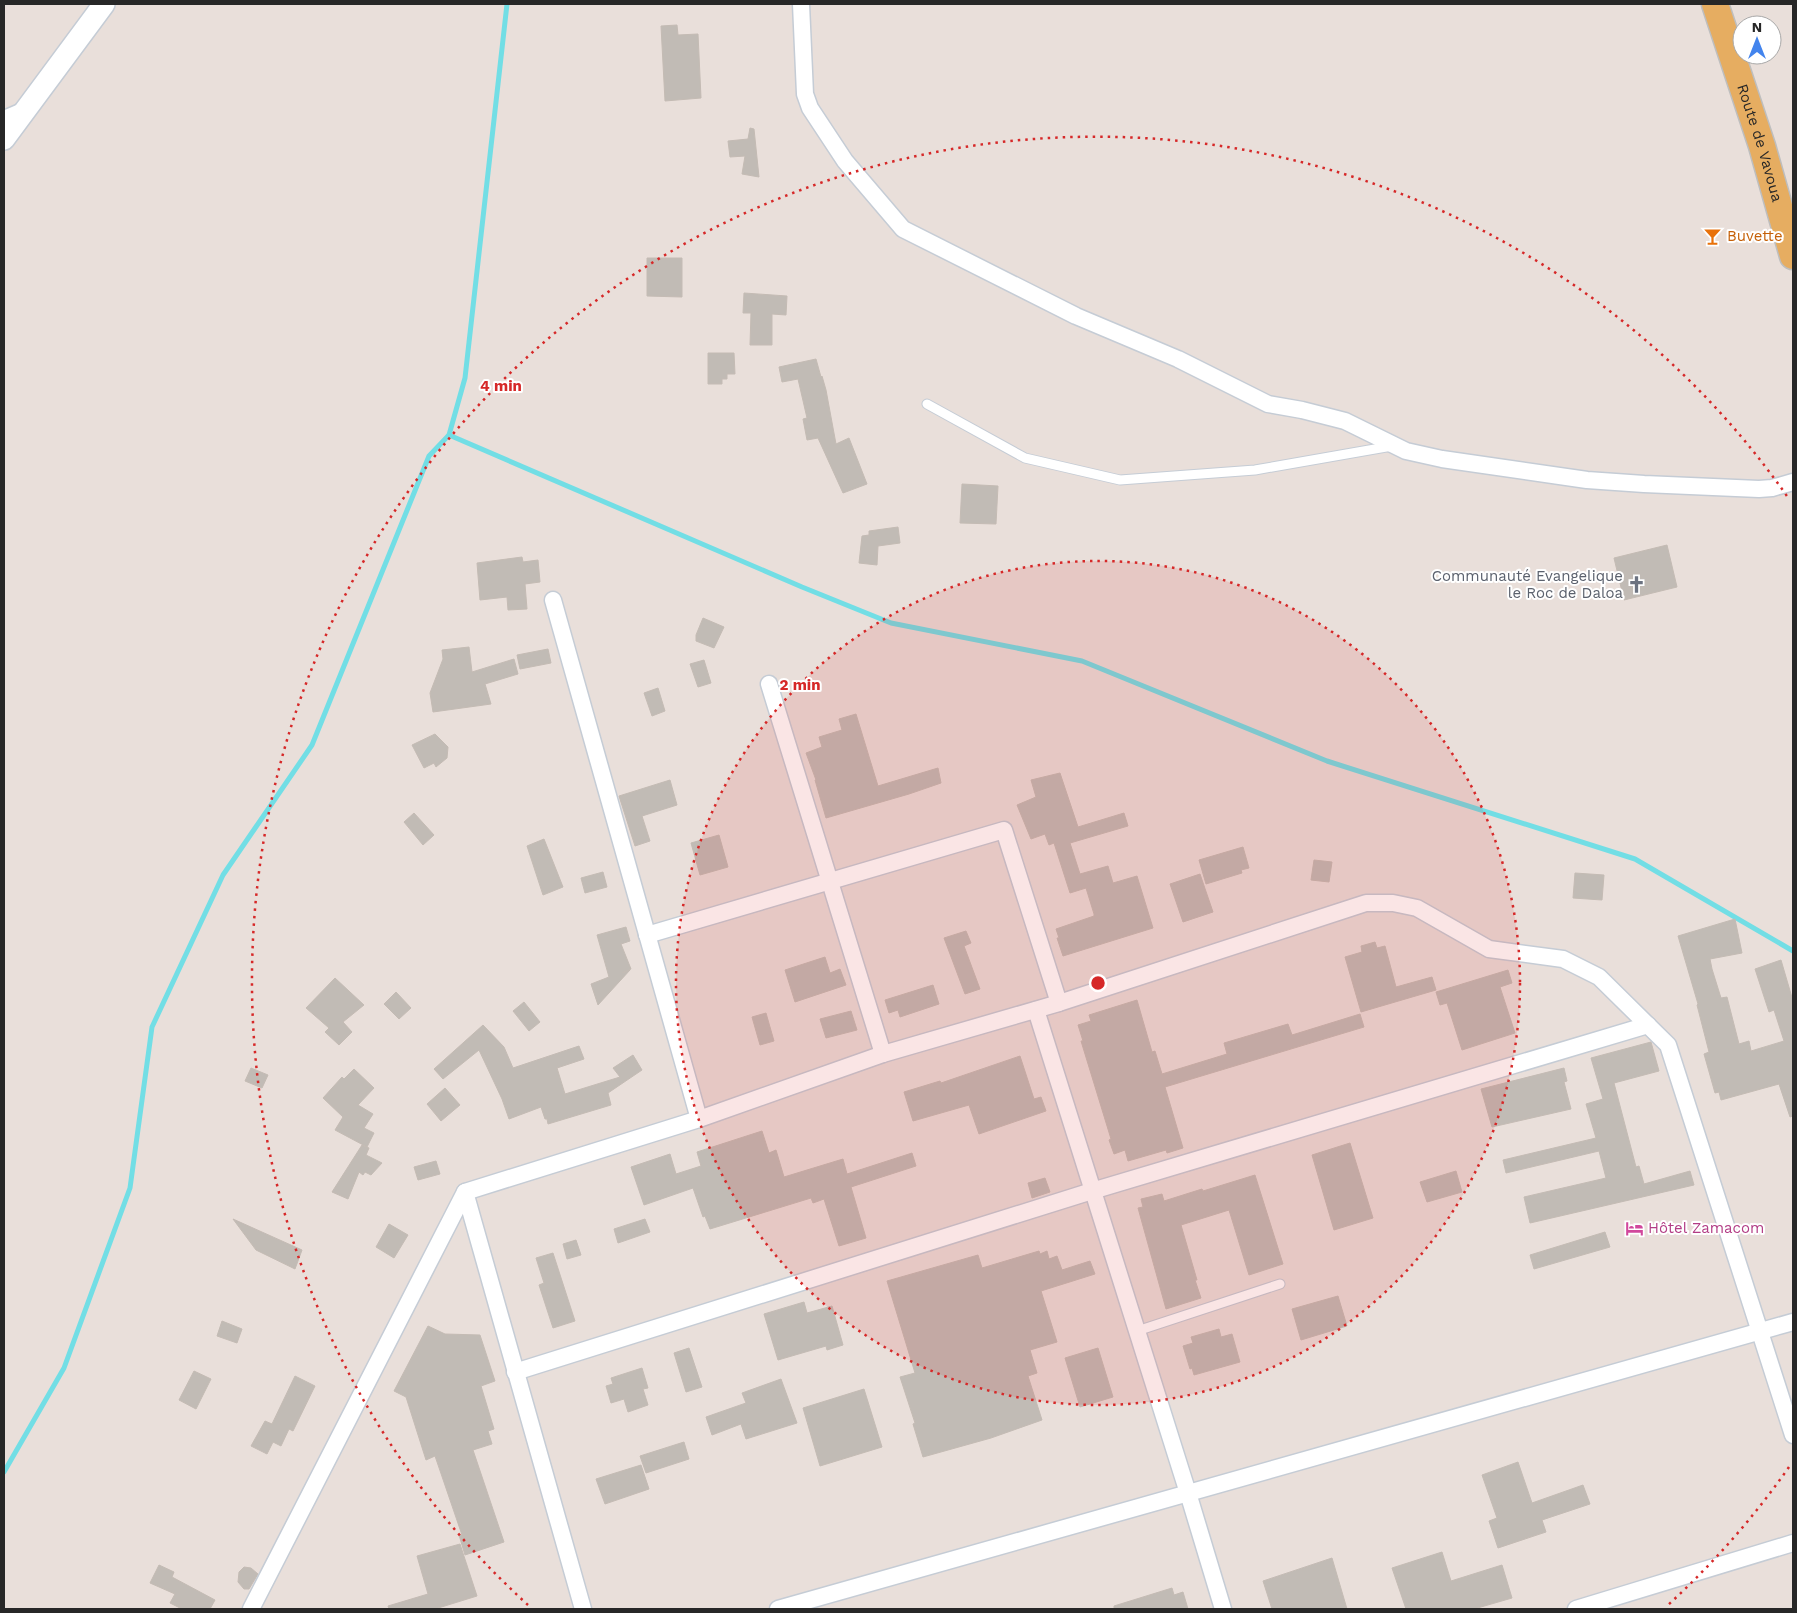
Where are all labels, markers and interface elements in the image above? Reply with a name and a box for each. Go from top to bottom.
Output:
north arrow [1732,15,1782,65]
text: N [1752,19,1762,35]
street label: Route de Vavoua [1733,82,1786,204]
bar icon: Buvette [1703,226,1723,246]
place label: Buvette [1727,227,1783,245]
text: 4 min [480,377,522,395]
place label: Communauté Evangelique le Roc de Daloa [1432,567,1624,602]
church icon: Communauté Evangelique le Roc de Daloa [1627,575,1647,595]
text: 2 min [779,676,821,694]
centre of rings [1089,974,1107,992]
hotel icon: Hôtel Zamacom [1624,1218,1644,1238]
place label: Hôtel Zamacom [1648,1219,1764,1237]

